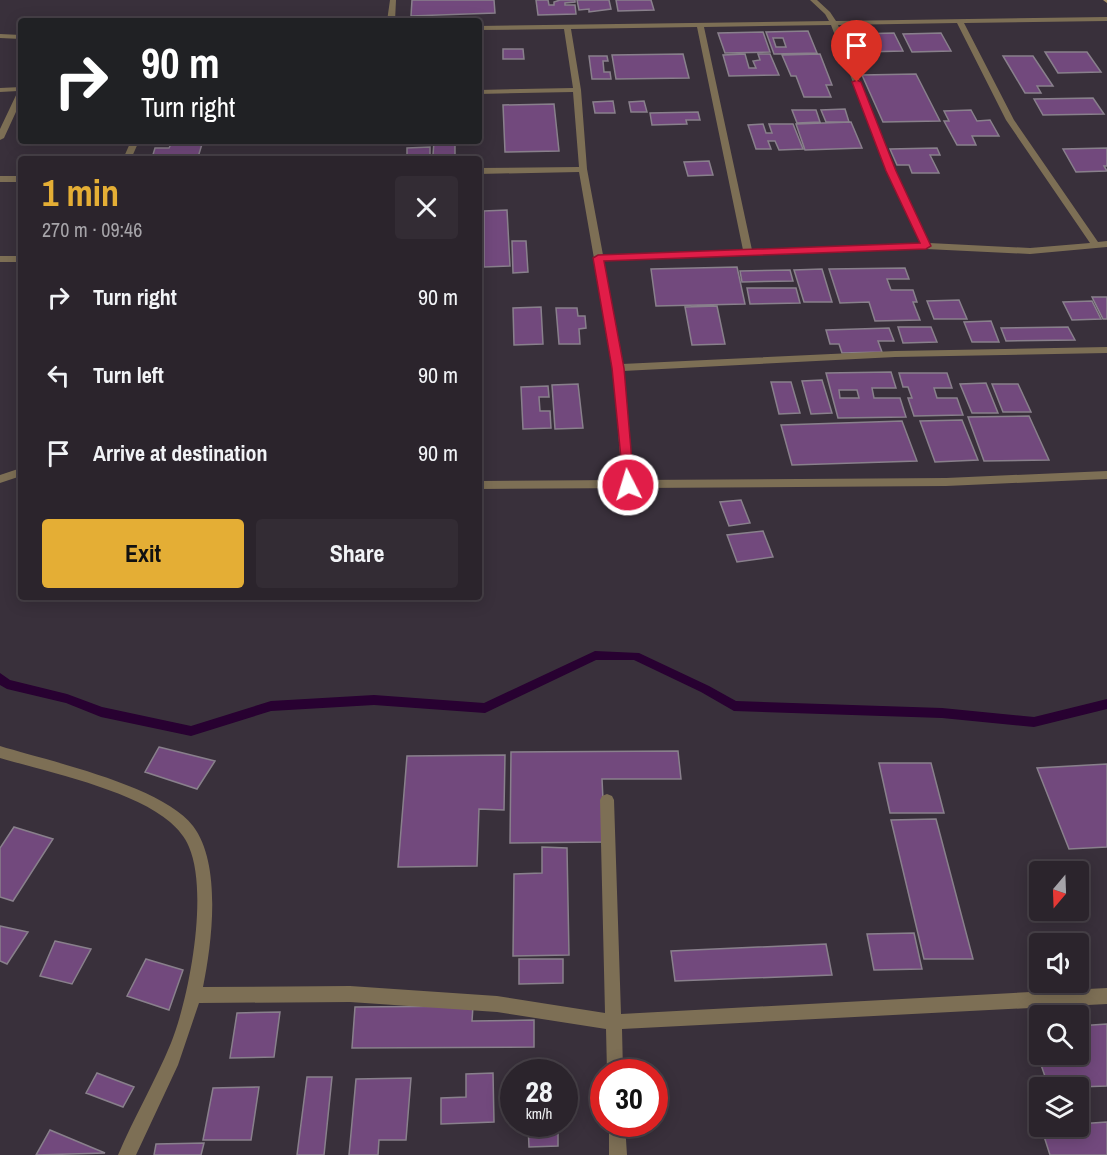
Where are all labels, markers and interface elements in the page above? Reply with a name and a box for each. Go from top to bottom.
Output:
pin [831,20,882,82]
icon: arrive [840,29,873,62]
text: 90 m [141,35,220,91]
icon: right [42,42,120,120]
text: Turn right [141,89,235,125]
text: 1 min [42,169,119,217]
button: close [395,176,458,239]
text: 270 m · 09:46 [42,216,142,243]
icon: right [42,281,75,314]
text: Turn right [93,282,177,312]
text: 90 m [418,282,458,312]
icon: left [42,359,75,392]
text: Turn left [93,360,164,390]
text: 90 m [418,360,458,390]
icon: arrive [42,437,75,470]
text: Arrive at destination [93,438,267,468]
text: 90 m [418,438,458,468]
position arrow [596,453,660,517]
button: Exit [42,519,244,588]
button: Share [256,519,458,588]
north arrow [1029,861,1089,921]
map controls [1029,861,1089,1137]
button: sound [1029,933,1089,993]
button: search [1029,1005,1089,1065]
speed limit sign: 30 [590,1059,668,1137]
text: 28 [525,1071,553,1111]
button: layers [1029,1077,1089,1137]
text: km/h [526,1103,552,1124]

